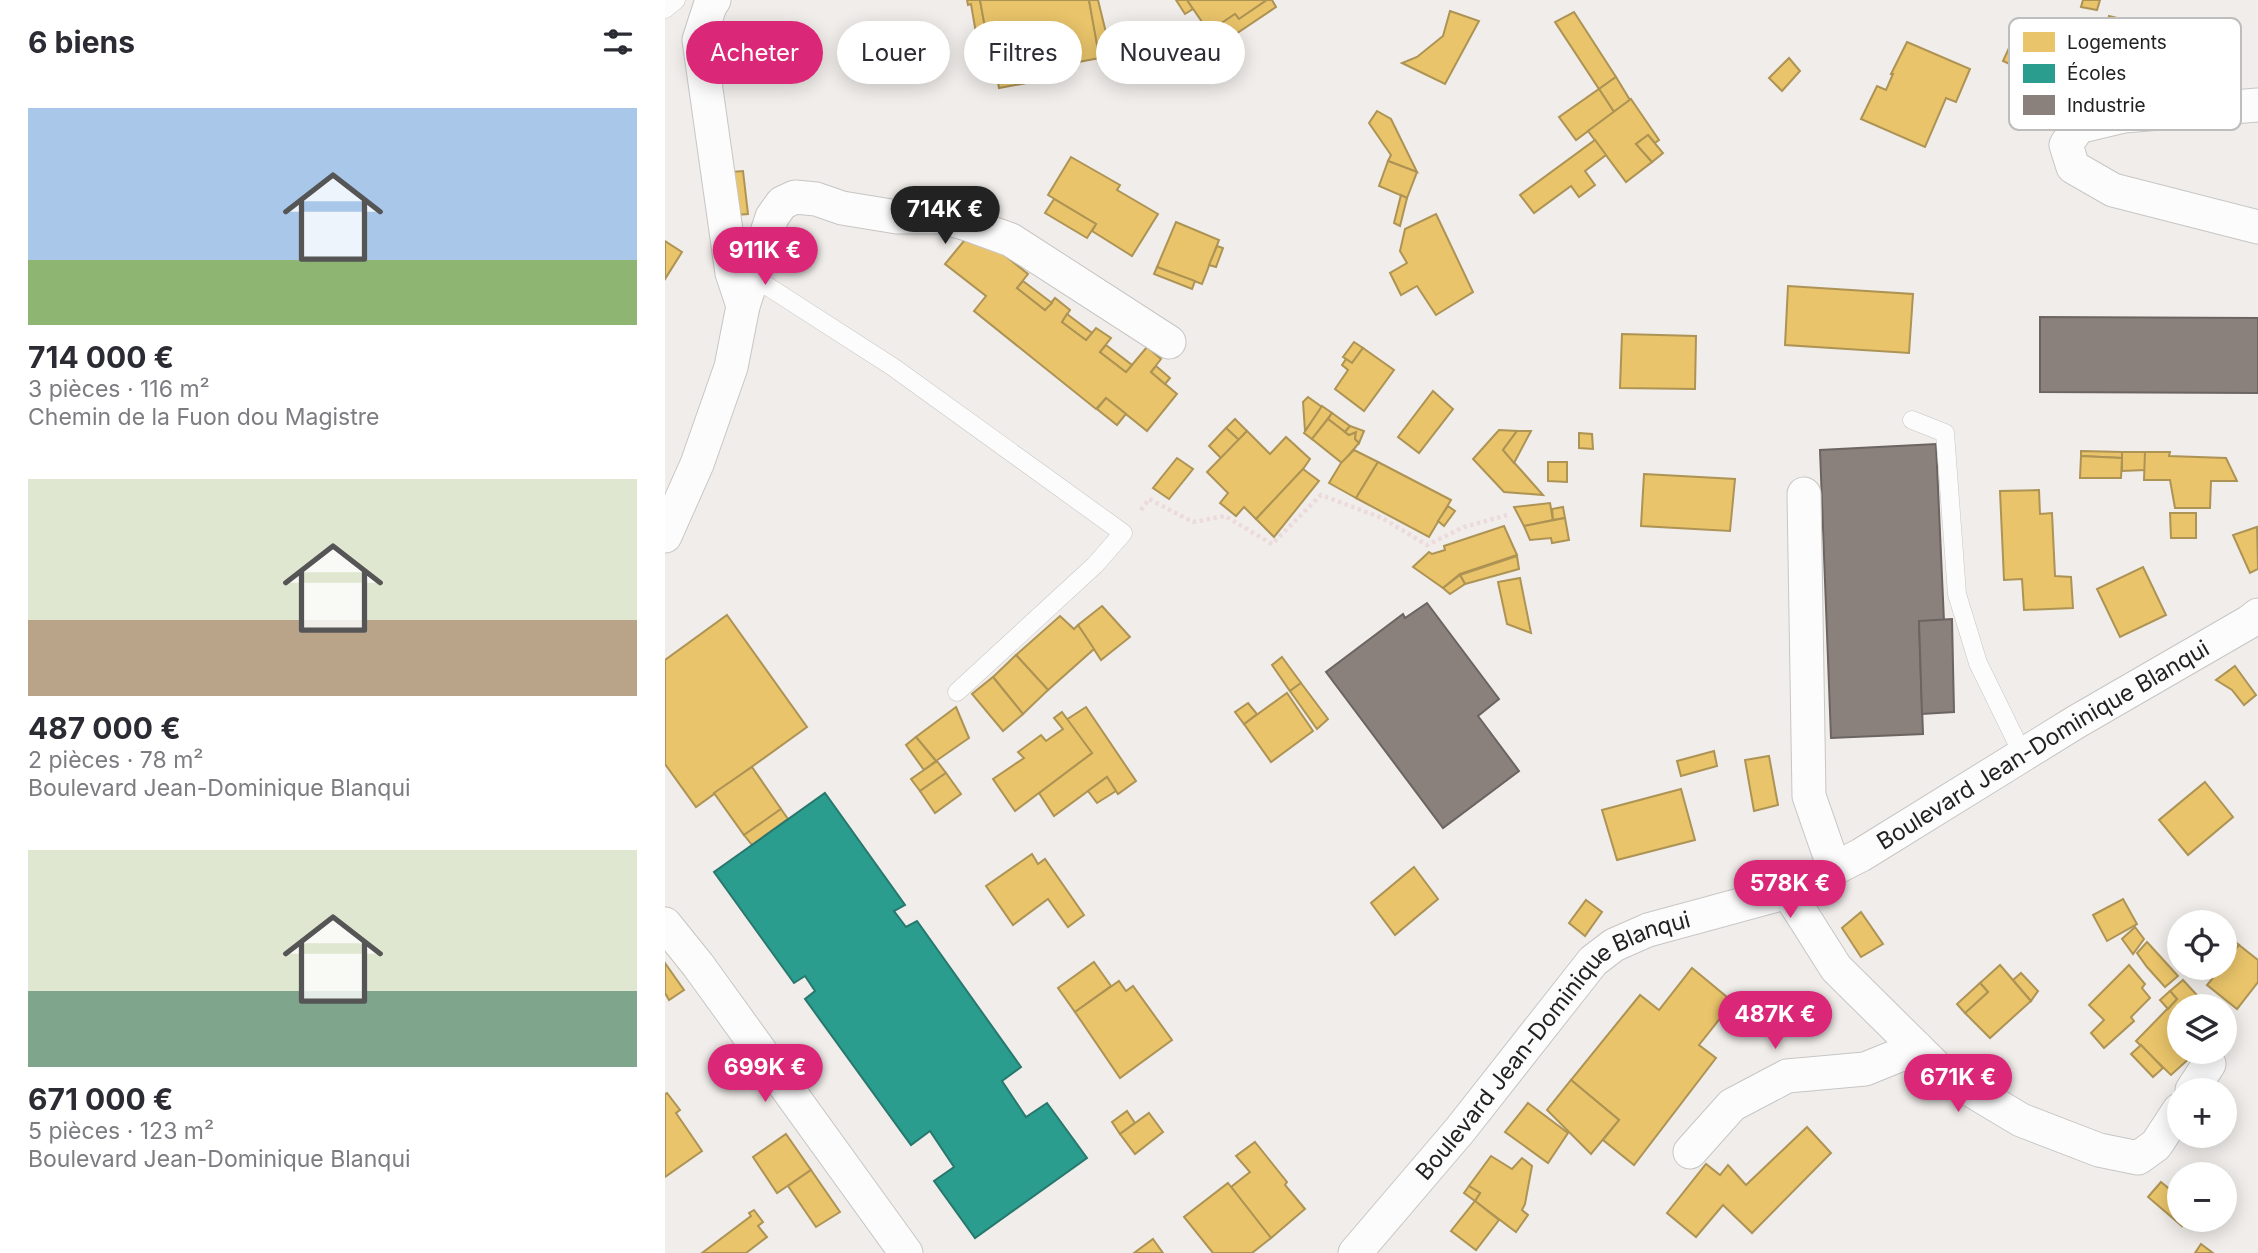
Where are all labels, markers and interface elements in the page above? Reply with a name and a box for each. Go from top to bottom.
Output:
legend [2009,18,2241,130]
chip: Acheter [686,21,823,84]
chip: Louer [837,21,950,84]
chip: Filtres [964,21,1082,84]
chip: Nouveau [1096,21,1245,84]
icon: filters [599,23,637,61]
text: 6 biens [28,24,135,60]
text: Logements [2067,31,2167,54]
text: Écoles [2067,61,2126,85]
text: Industrie [2067,94,2146,117]
icon: home [270,154,396,280]
pin: 714K € [888,187,1002,246]
text: 714K € [907,195,983,223]
pin: 911K € [708,228,822,287]
text: 911K € [729,236,801,264]
text: 714 000 € [28,339,174,375]
text: 3 pièces · 116 m² [28,375,210,403]
text: Chemin de la Fuon dou Magistre [28,403,379,431]
icon: home [270,525,396,651]
street label: Boulevard Jean-Dominique Blanqui [1872,634,2214,856]
text: 487 000 € [28,710,181,746]
text: 2 pièces · 78 m² [28,746,204,774]
text: Boulevard Jean-Dominique Blanqui [28,774,411,802]
pin: 578K € [1733,860,1847,920]
text: 578K € [1750,869,1830,897]
icon: home [270,896,396,1022]
street label: Boulevard Jean-Dominique Blanqui [1410,905,1693,1186]
map controls [2167,910,2237,1232]
button: locate [2167,910,2237,980]
pin: 487K € [1718,992,1832,1051]
button: layers [2167,994,2237,1064]
text: 487K € [1734,1000,1816,1028]
pin: 699K € [708,1044,822,1104]
text: 699K € [724,1053,806,1081]
pin: 671K € [1901,1054,2015,1114]
text: 671K € [1920,1063,1996,1091]
button: + [2167,1078,2237,1148]
text: 671 000 € [28,1081,173,1117]
text: 5 pièces · 123 m² [28,1117,214,1145]
text: Boulevard Jean-Dominique Blanqui [28,1145,411,1173]
button: − [2167,1162,2237,1232]

